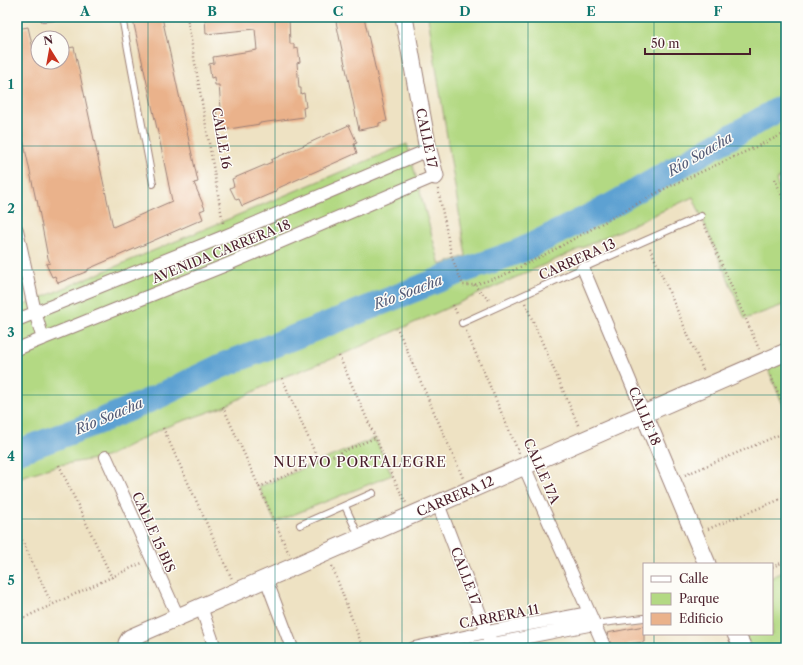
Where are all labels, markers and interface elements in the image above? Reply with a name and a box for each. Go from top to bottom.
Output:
text: A [79,3,91,19]
text: B [207,3,217,19]
text: C [333,3,343,19]
text: D [459,3,471,19]
text: E [586,3,596,19]
text: F [714,3,723,19]
north arrow [30,30,70,70]
scale bar [645,30,750,56]
text: N [42,32,55,48]
text: 50 m [651,36,680,51]
text: 1 [8,76,14,92]
street label: CALLE 16 [209,106,235,170]
street label: CALLE 17 [413,107,441,170]
water label: Río Soacha [663,128,736,180]
text: 2 [7,200,15,216]
street label: AVENIDA CARRERA 18 [148,216,293,287]
street label: CARRERA 13 [536,235,618,283]
water label: Río Soacha [370,270,446,314]
text: 3 [7,324,15,340]
street label: CALLE 18 [625,384,665,448]
water label: Río Soacha [71,393,146,439]
street label: CALLE 17A [520,436,564,507]
text: 4 [7,448,15,464]
district label: NUEVO PORTALEGRE [273,453,447,471]
street label: CARRERA 12 [414,472,496,520]
street label: CALLE 15 BIS [129,489,179,575]
street label: CALLE 17 [448,545,485,608]
legend [643,563,773,635]
text: Calle [679,571,709,586]
text: 5 [7,572,15,588]
text: Parque [679,591,720,606]
street label: CARRERA 11 [458,600,541,632]
text: Edificio [679,611,723,626]

